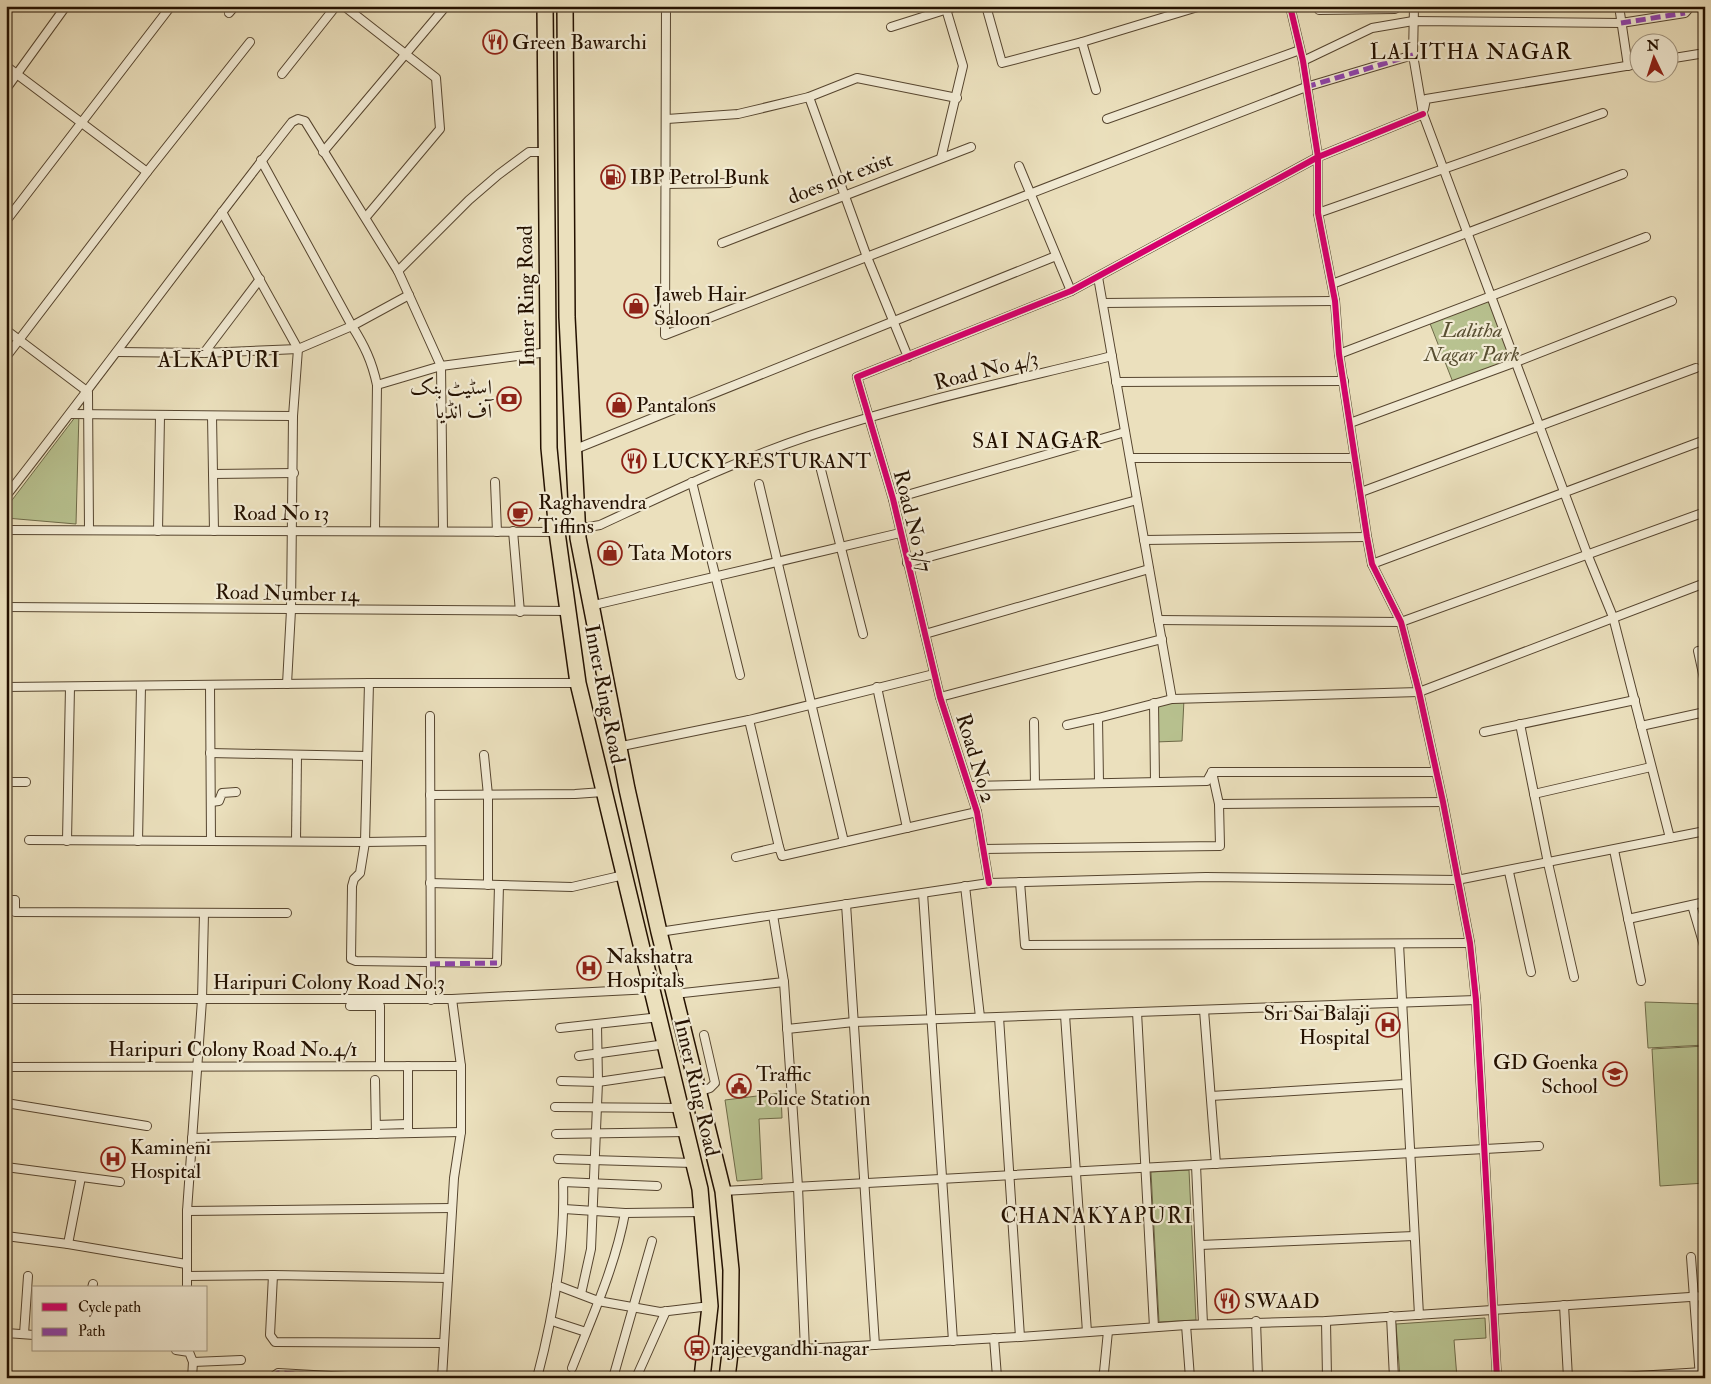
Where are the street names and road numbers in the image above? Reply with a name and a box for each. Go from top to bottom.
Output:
street label: does not exist [784,146,897,211]
street label: Inner Ring Road [512,224,541,367]
street label: Road No 4/3 [931,345,1041,396]
street label: Road No 3/7 [887,467,938,575]
street label: Road No 13 [233,500,329,527]
street label: Road Number 14 [215,579,361,608]
street label: Inner Ring Road [578,622,631,767]
street label: Road No 2 [949,710,1002,806]
street label: Haripuri Colony Road No.3 [213,969,445,996]
street label: Inner Ring Road [667,1015,726,1160]
street label: Haripuri Colony Road No.4/1 [108,1036,358,1063]

